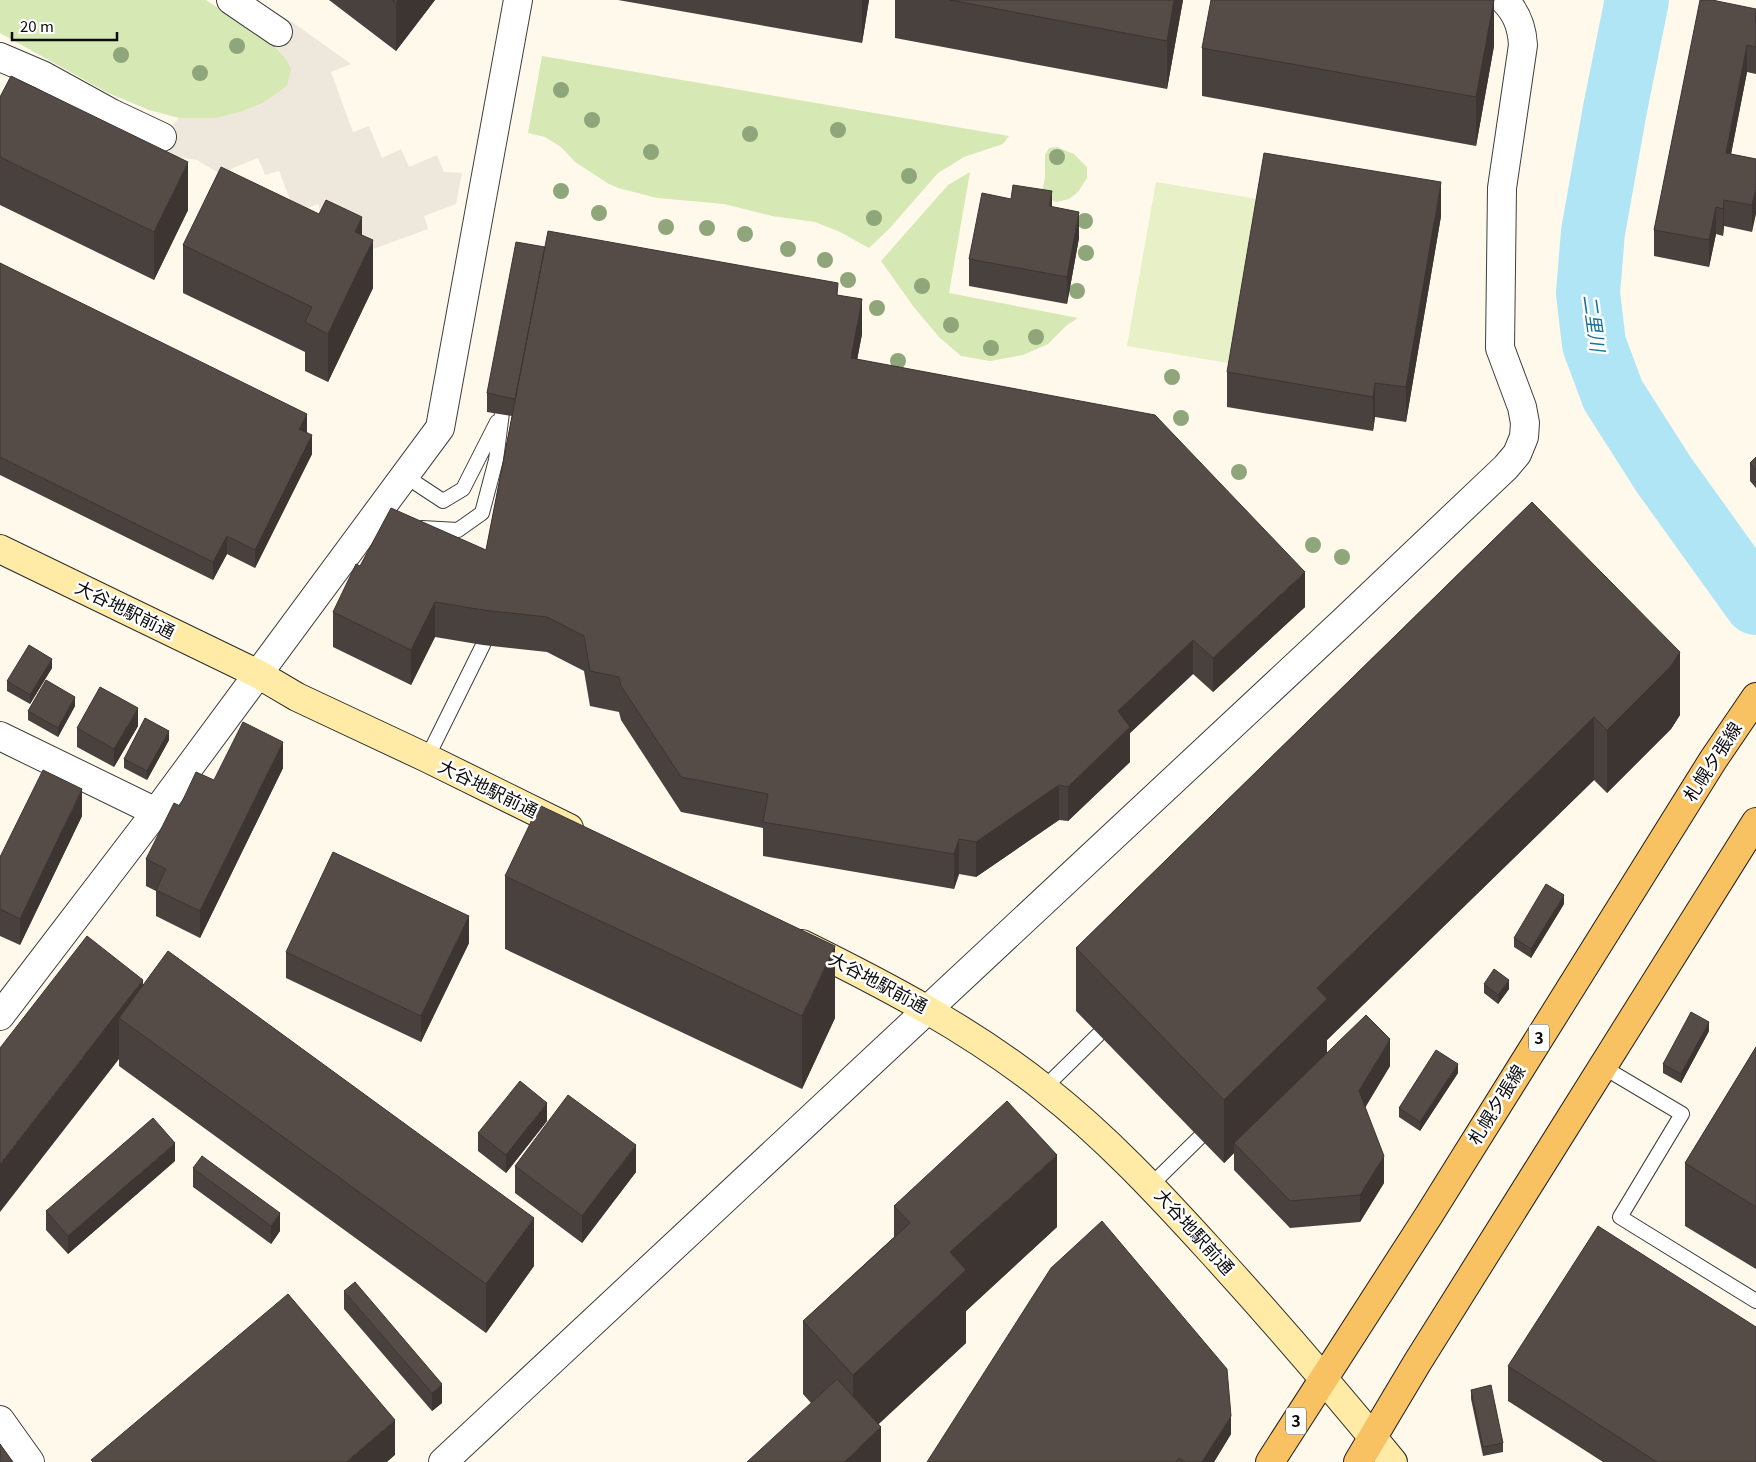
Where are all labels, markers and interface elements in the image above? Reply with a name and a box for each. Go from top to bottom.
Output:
scale bar [12,10,118,42]
text: 20 m [20,15,54,36]
water label: 二里川 [1578,293,1613,355]
street label: 大谷地駅前通 [72,573,180,644]
street label: 札幌夕張線 [1676,716,1747,806]
street label: 大谷地駅前通 [435,752,543,823]
street label: 大谷地駅前通 [825,944,933,1018]
road number: 3 [1529,1024,1549,1052]
street label: 札幌夕張線 [1460,1059,1530,1149]
street label: 大谷地駅前通 [1150,1182,1241,1279]
road number: 3 [1286,1408,1306,1434]

